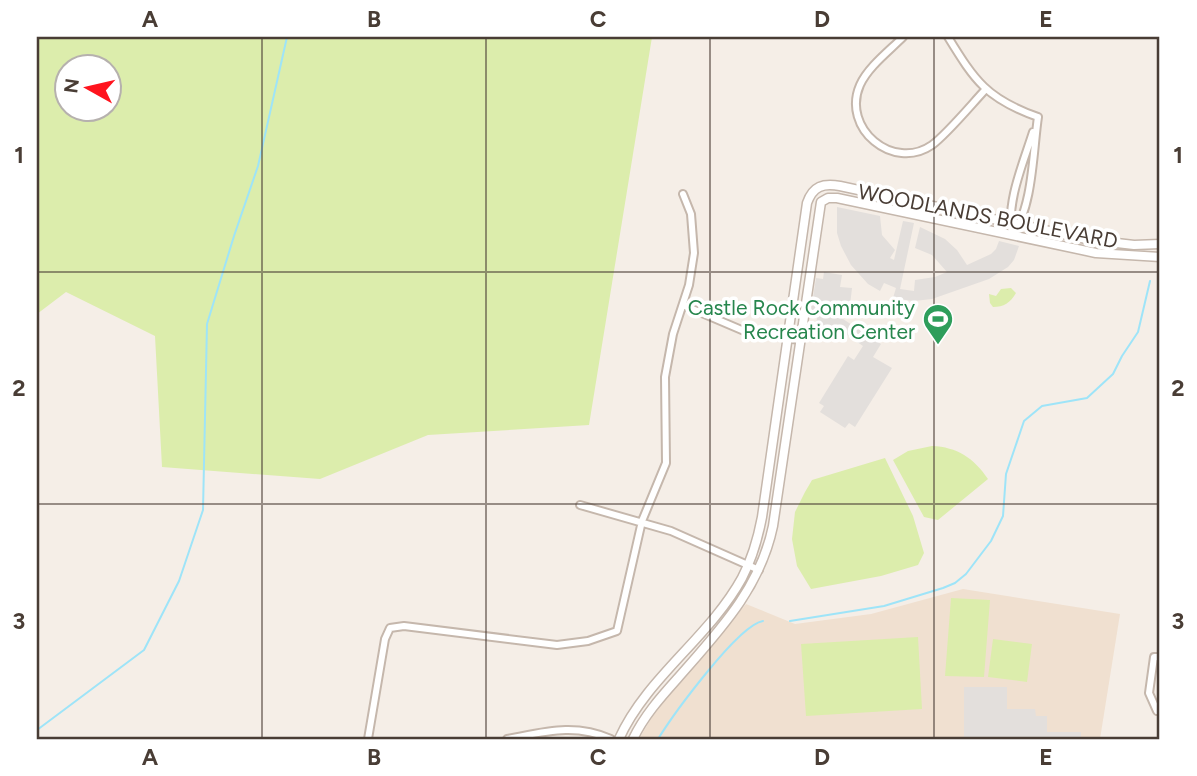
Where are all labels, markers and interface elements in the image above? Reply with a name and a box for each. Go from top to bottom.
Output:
text: A [142,5,159,33]
text: B [367,5,381,33]
text: C [590,5,607,33]
text: D [814,5,830,33]
text: E [1039,5,1053,33]
north arrow [52,52,122,122]
text: N [59,77,84,95]
text: 1 [14,141,24,169]
text: 1 [1173,141,1183,169]
street label: WOODLANDS BOULEVARD [856,179,1120,253]
place label: Castle Rock Community Recreation Center [688,295,915,344]
sports icon: Castle Rock Community Recreation Center [921,302,955,346]
text: 2 [12,374,26,402]
text: 2 [1171,374,1185,402]
text: 3 [13,607,25,635]
text: 3 [1172,607,1184,635]
text: A [142,743,159,771]
text: B [367,743,381,771]
text: C [590,743,607,771]
text: D [814,743,830,771]
text: E [1039,743,1053,771]

